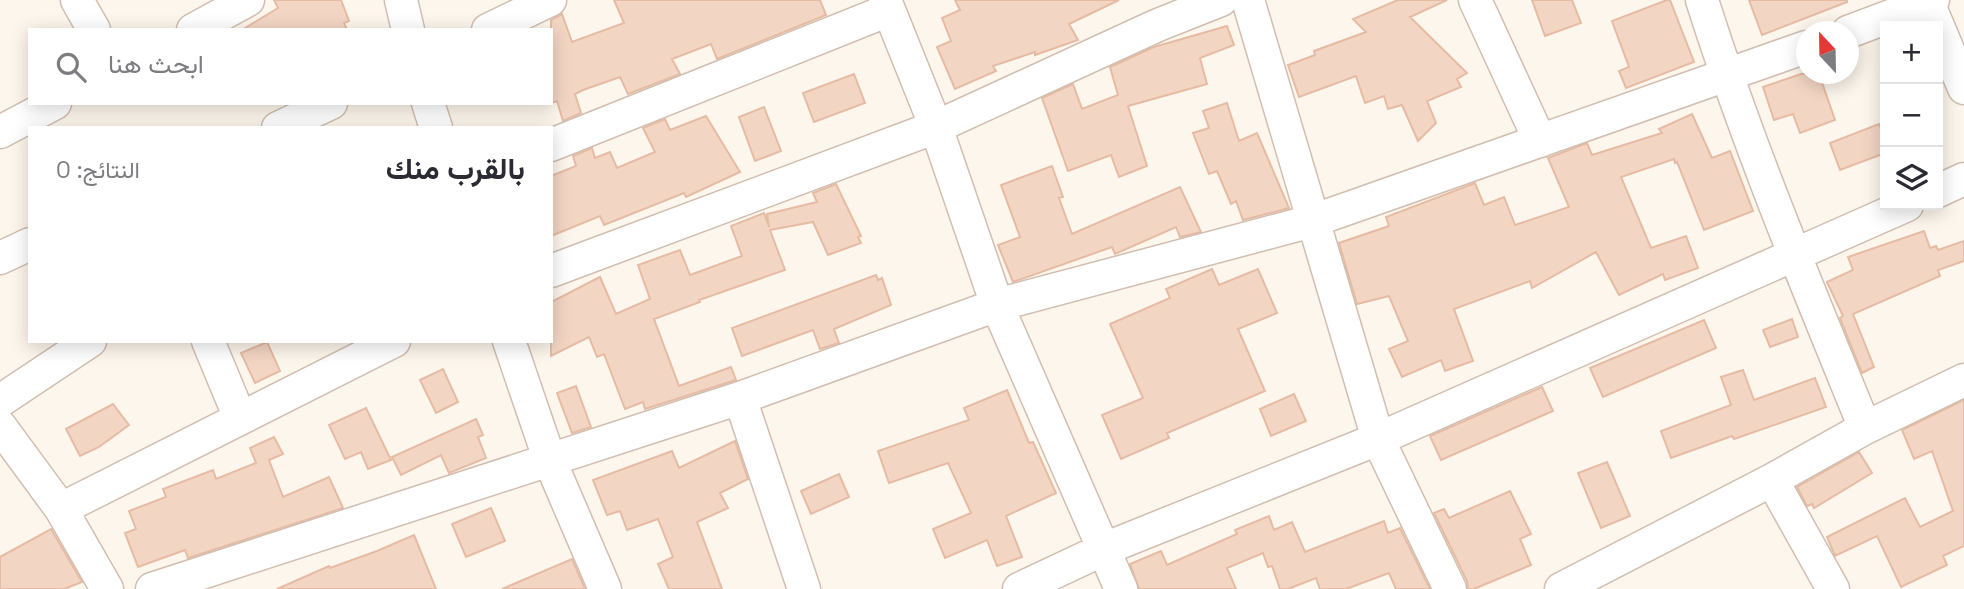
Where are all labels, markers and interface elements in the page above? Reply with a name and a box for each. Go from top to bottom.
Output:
north arrow [1796,21,1859,84]
map controls [1880,21,1943,210]
button: + [1880,21,1943,84]
search box [28,28,553,105]
text: ابحث هنا [108,47,204,81]
icon: search [52,48,90,86]
button: − [1880,84,1943,147]
button: layers [1880,147,1943,210]
text: بالقرب منك [386,149,525,188]
text: النتائج: 0 [56,155,140,185]

